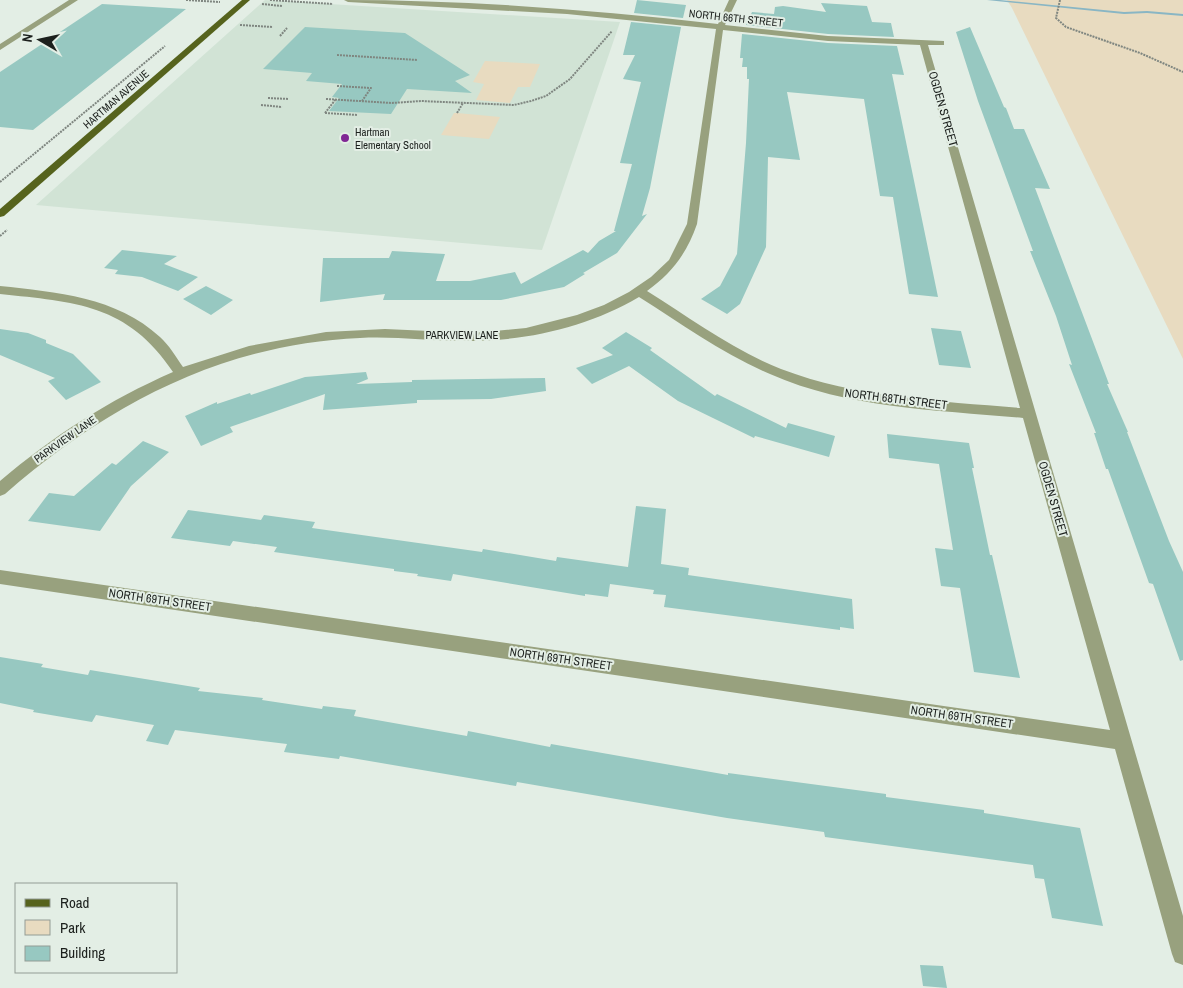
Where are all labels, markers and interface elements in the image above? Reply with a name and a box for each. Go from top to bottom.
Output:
street label: NORTH 66TH STREET [688,6,784,30]
north arrow [15,15,65,65]
text: N [18,32,37,43]
street label: HARTMAN AVENUE [80,67,152,131]
street label: OGDEN STREET [925,69,961,149]
place label: Hartman Elementary School [355,125,431,152]
marker: Hartman Elementary School [339,132,351,144]
street label: PARKVIEW LANE [425,328,499,342]
street label: NORTH 68TH STREET [844,385,948,413]
street label: PARKVIEW LANE [31,412,99,466]
street label: OGDEN STREET [1035,459,1071,539]
street label: NORTH 69TH STREET [108,585,212,615]
street label: NORTH 69TH STREET [509,644,613,674]
street label: NORTH 69TH STREET [910,702,1014,732]
legend [15,883,178,973]
text: Road [60,892,89,913]
text: Park [60,917,86,938]
text: Building [60,942,105,963]

